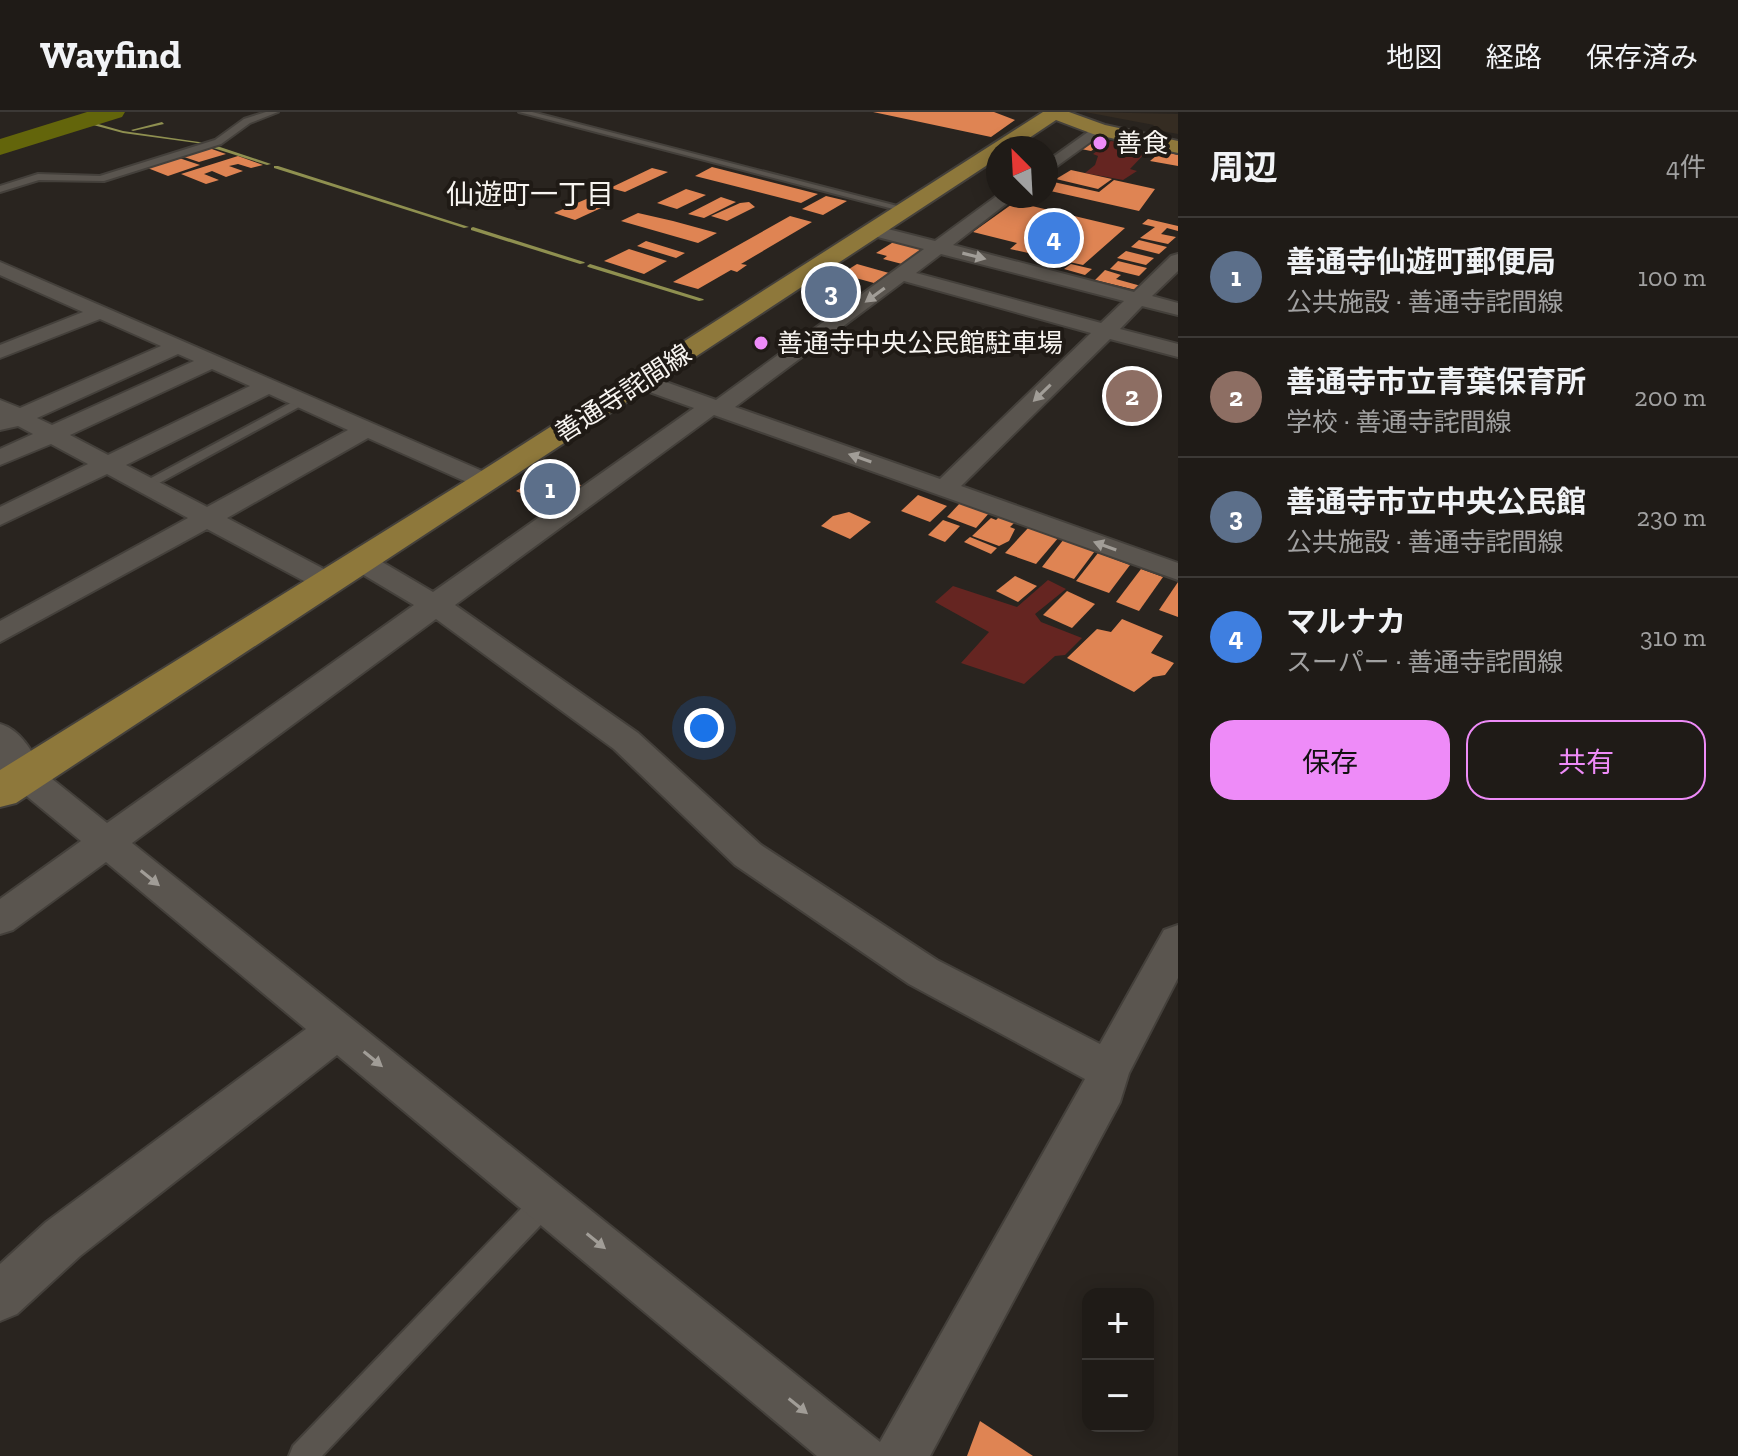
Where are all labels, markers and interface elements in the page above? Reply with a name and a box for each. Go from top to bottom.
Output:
text: Wayfind [40,32,181,78]
text: 地図 [1386,41,1442,74]
text: 経路 [1486,41,1542,74]
text: 保存済み [1586,41,1698,74]
place label: 善食 [1116,127,1168,159]
marker: 善食 [1091,134,1109,152]
north arrow [986,136,1058,208]
text: 周辺 [1210,147,1278,188]
text: 4件 [1666,151,1706,183]
district label: 仙遊町一丁目 [446,178,614,211]
pin: 4 [1028,208,1080,268]
text: 善通寺仙遊町郵便局 [1286,244,1556,280]
one-way arrow [962,251,987,263]
text: 1 [1231,261,1241,293]
text: 100 m [1638,261,1706,293]
pin: 3 [805,262,857,322]
one-way arrow [865,286,886,302]
text: 公共施設 · 善通寺詫間線 [1286,286,1564,318]
place label: 善通寺中央公民館駐車場 [777,327,1063,359]
marker: 善通寺中央公民館駐車場 [752,334,770,352]
street label: 善通寺詫間線 [549,337,697,449]
text: 善通寺市立青葉保育所 [1286,364,1586,400]
pin: 2 [1106,366,1158,426]
text: 2 [1229,381,1243,413]
text: 200 m [1634,381,1706,413]
one-way arrow [1033,383,1052,401]
text: 学校 · 善通寺詫間線 [1286,406,1512,438]
one-way arrow [848,451,872,464]
pin: 1 [524,459,576,519]
text: 善通寺市立中央公民館 [1286,484,1586,520]
text: 3 [1229,501,1243,533]
text: 230 m [1637,501,1706,533]
text: 公共施設 · 善通寺詫間線 [1286,526,1564,558]
one-way arrow [1092,539,1116,552]
text: マルナカ [1286,604,1406,640]
text: 4 [1229,621,1243,653]
text: 310 m [1640,621,1706,653]
text: スーパー · 善通寺詫間線 [1286,646,1563,678]
your location [684,708,724,748]
button: 保存 [1210,720,1450,800]
button: 共有 [1466,720,1706,800]
one-way arrow [139,869,160,886]
one-way arrow [363,1051,383,1067]
one-way arrow [586,1232,606,1249]
map controls [1082,1288,1154,1432]
button: + [1082,1288,1154,1360]
button: − [1082,1360,1154,1432]
one-way arrow [787,1397,807,1414]

